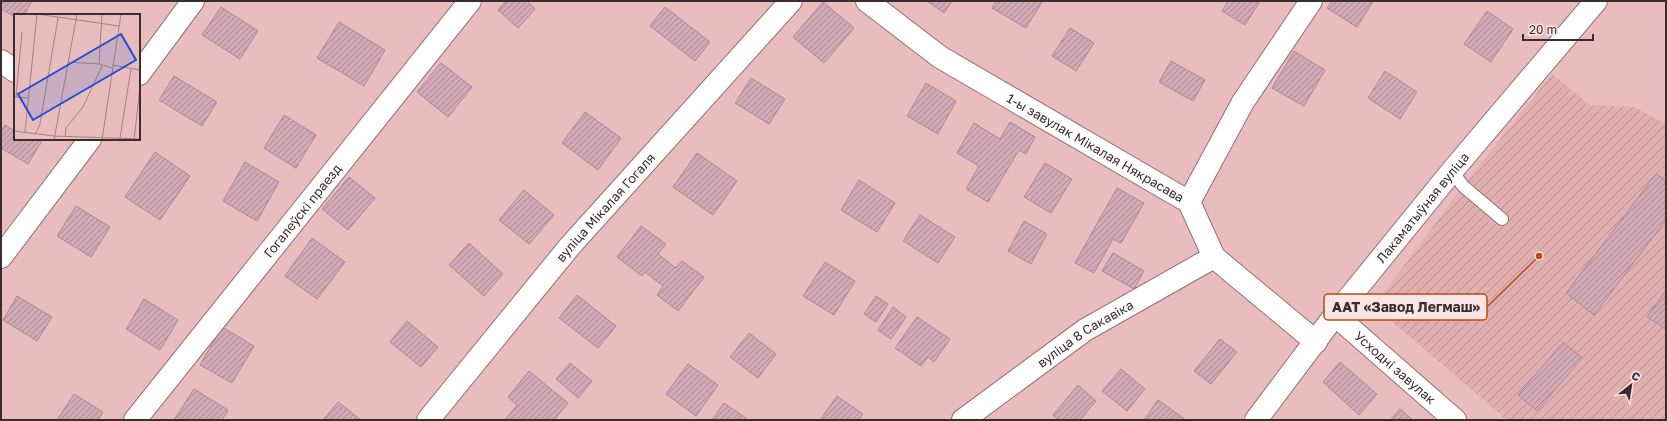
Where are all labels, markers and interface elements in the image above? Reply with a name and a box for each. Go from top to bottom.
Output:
inset map [14,14,140,140]
scale bar [1523,16,1593,42]
text: 20 m [1529,22,1557,37]
street label: 1-ы завулак Мікалая Някрасава [1004,90,1187,205]
street label: вуліца Мікалая Гогаля [552,149,658,265]
street label: Лакаматыўная вуліца [1373,149,1472,266]
street label: Гогалеўскі праезд [260,161,345,261]
callout: ААТ «Завод Легмаш» [1324,294,1487,320]
street label: вуліца 8 Сакавіка [1034,296,1136,371]
text: ААТ «Завод Легмаш» [1332,298,1480,315]
street label: Усходні завулак [1351,328,1440,408]
north arrow [1611,365,1651,405]
text: С [1630,368,1643,384]

